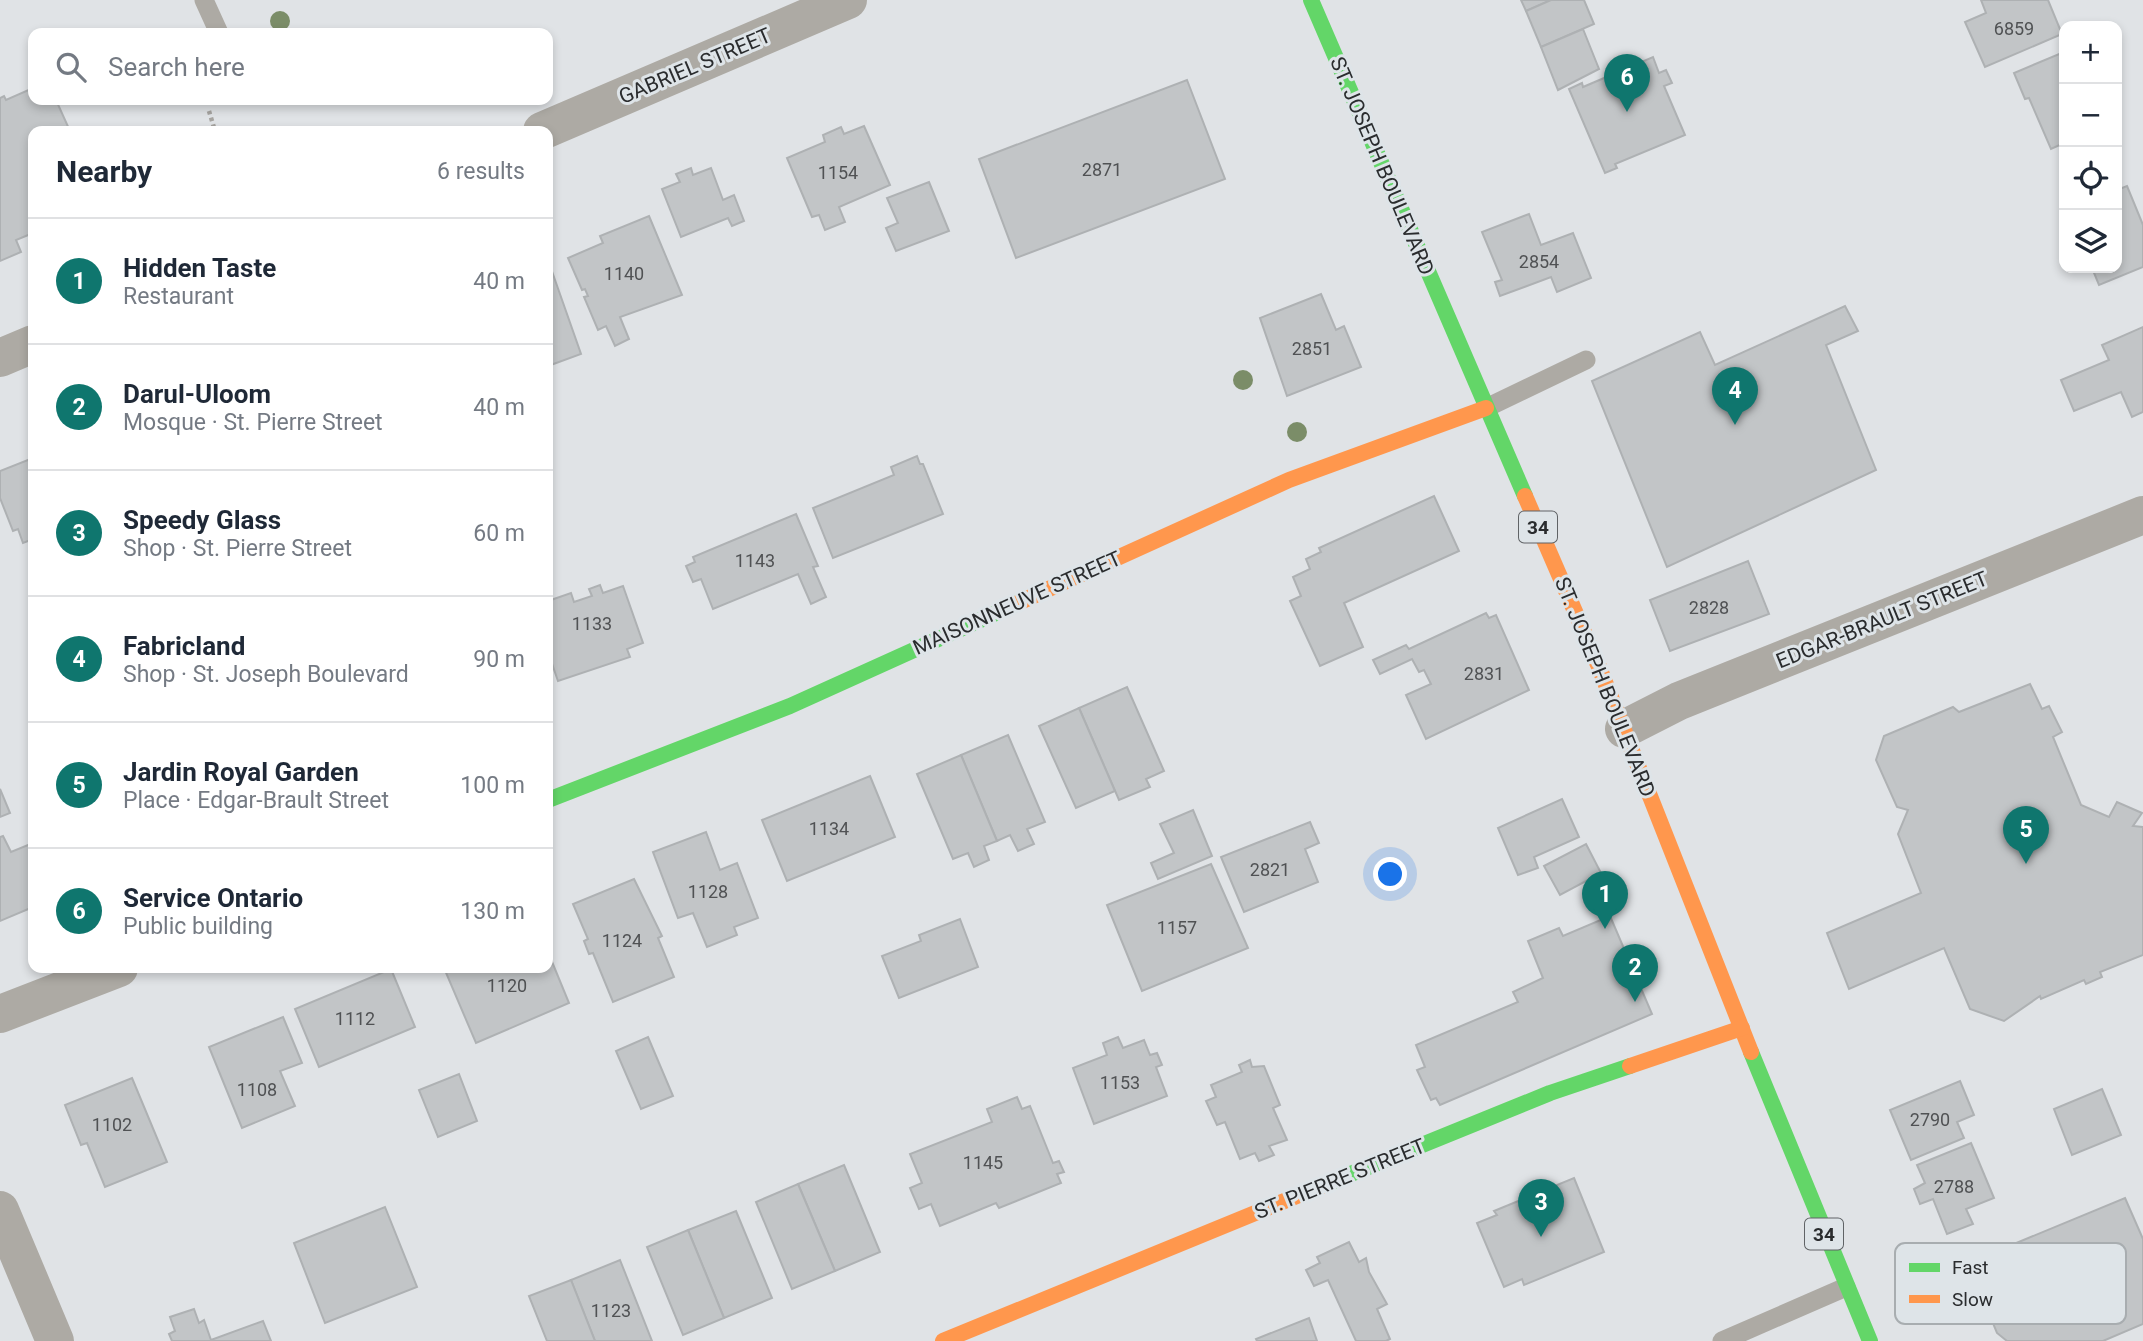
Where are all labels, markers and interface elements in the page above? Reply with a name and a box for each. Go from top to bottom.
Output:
house number: 6859 [1994,18,2034,39]
map controls [2059,21,2122,273]
button: + [2059,21,2122,84]
street label: GABRIEL STREET [615,23,775,109]
search box [28,28,553,105]
icon: search [52,48,90,86]
text: Search here [108,52,245,82]
street label: ST. JOSEPH BOULEVARD [1325,53,1439,279]
pin: 6 [1604,54,1650,112]
button: − [2059,84,2122,147]
button: locate [2059,147,2122,210]
text: Nearby [56,154,152,189]
text: 6 results [437,158,525,185]
house number: 2871 [1082,159,1122,180]
house number: 1154 [818,162,858,183]
button: layers [2059,210,2122,273]
house number: 2854 [1519,251,1559,272]
text: Hidden Taste [123,253,276,283]
house number: 1140 [604,263,644,284]
text: 1 [72,268,86,295]
text: 40 m [473,268,525,295]
text: Restaurant [123,283,234,310]
house number: 2851 [1292,338,1332,359]
pin: 4 [1712,367,1758,425]
text: Darul-Uloom [123,379,271,409]
text: 2 [72,394,86,421]
text: 40 m [473,394,525,421]
text: Mosque · St. Pierre Street [123,409,383,436]
text: Speedy Glass [123,505,281,535]
road number: 34 [1519,512,1557,542]
text: 3 [72,520,86,547]
text: 60 m [473,520,525,547]
text: Shop · St. Pierre Street [123,535,352,562]
street label: MAISONNEUVE STREET [909,546,1125,660]
house number: 1143 [735,550,775,571]
street label: EDGAR-BRAULT STREET [1773,566,1992,673]
street label: ST. JOSEPH BOULEVARD [1550,574,1660,800]
house number: 2828 [1689,597,1729,618]
house number: 1133 [572,613,612,634]
text: Fabricland [123,631,245,661]
text: 4 [72,646,86,673]
text: 90 m [473,646,525,673]
text: Shop · St. Joseph Boulevard [123,661,409,688]
house number: 2831 [1464,663,1504,684]
text: Jardin Royal Garden [123,757,359,787]
text: 5 [72,772,86,799]
text: 100 m [460,772,525,799]
text: Place · Edgar-Brault Street [123,787,389,814]
pin: 5 [2003,806,2049,864]
house number: 1134 [809,818,849,839]
your location [1373,857,1407,891]
house number: 2821 [1250,859,1290,880]
pin: 1 [1582,871,1628,929]
house number: 1128 [688,881,728,902]
text: Service Ontario [123,883,303,913]
text: 6 [72,898,86,925]
text: 130 m [460,898,525,925]
text: Public building [123,913,273,940]
house number: 1157 [1157,917,1197,938]
house number: 1124 [602,930,642,951]
pin: 2 [1612,944,1658,1002]
house number: 1120 [487,975,527,996]
house number: 1112 [335,1008,375,1029]
house number: 1153 [1100,1072,1140,1093]
house number: 1108 [237,1079,277,1100]
house number: 2790 [1910,1109,1950,1130]
house number: 1102 [92,1114,132,1135]
street label: ST. PIERRE STREET [1251,1134,1429,1224]
house number: 1145 [963,1152,1003,1173]
house number: 2788 [1934,1176,1974,1197]
pin: 3 [1518,1179,1564,1237]
road number: 34 [1805,1218,1843,1250]
legend [1895,1243,2126,1324]
text: Fast [1952,1256,1989,1279]
text: Slow [1952,1288,1993,1311]
house number: 1123 [591,1300,631,1321]

